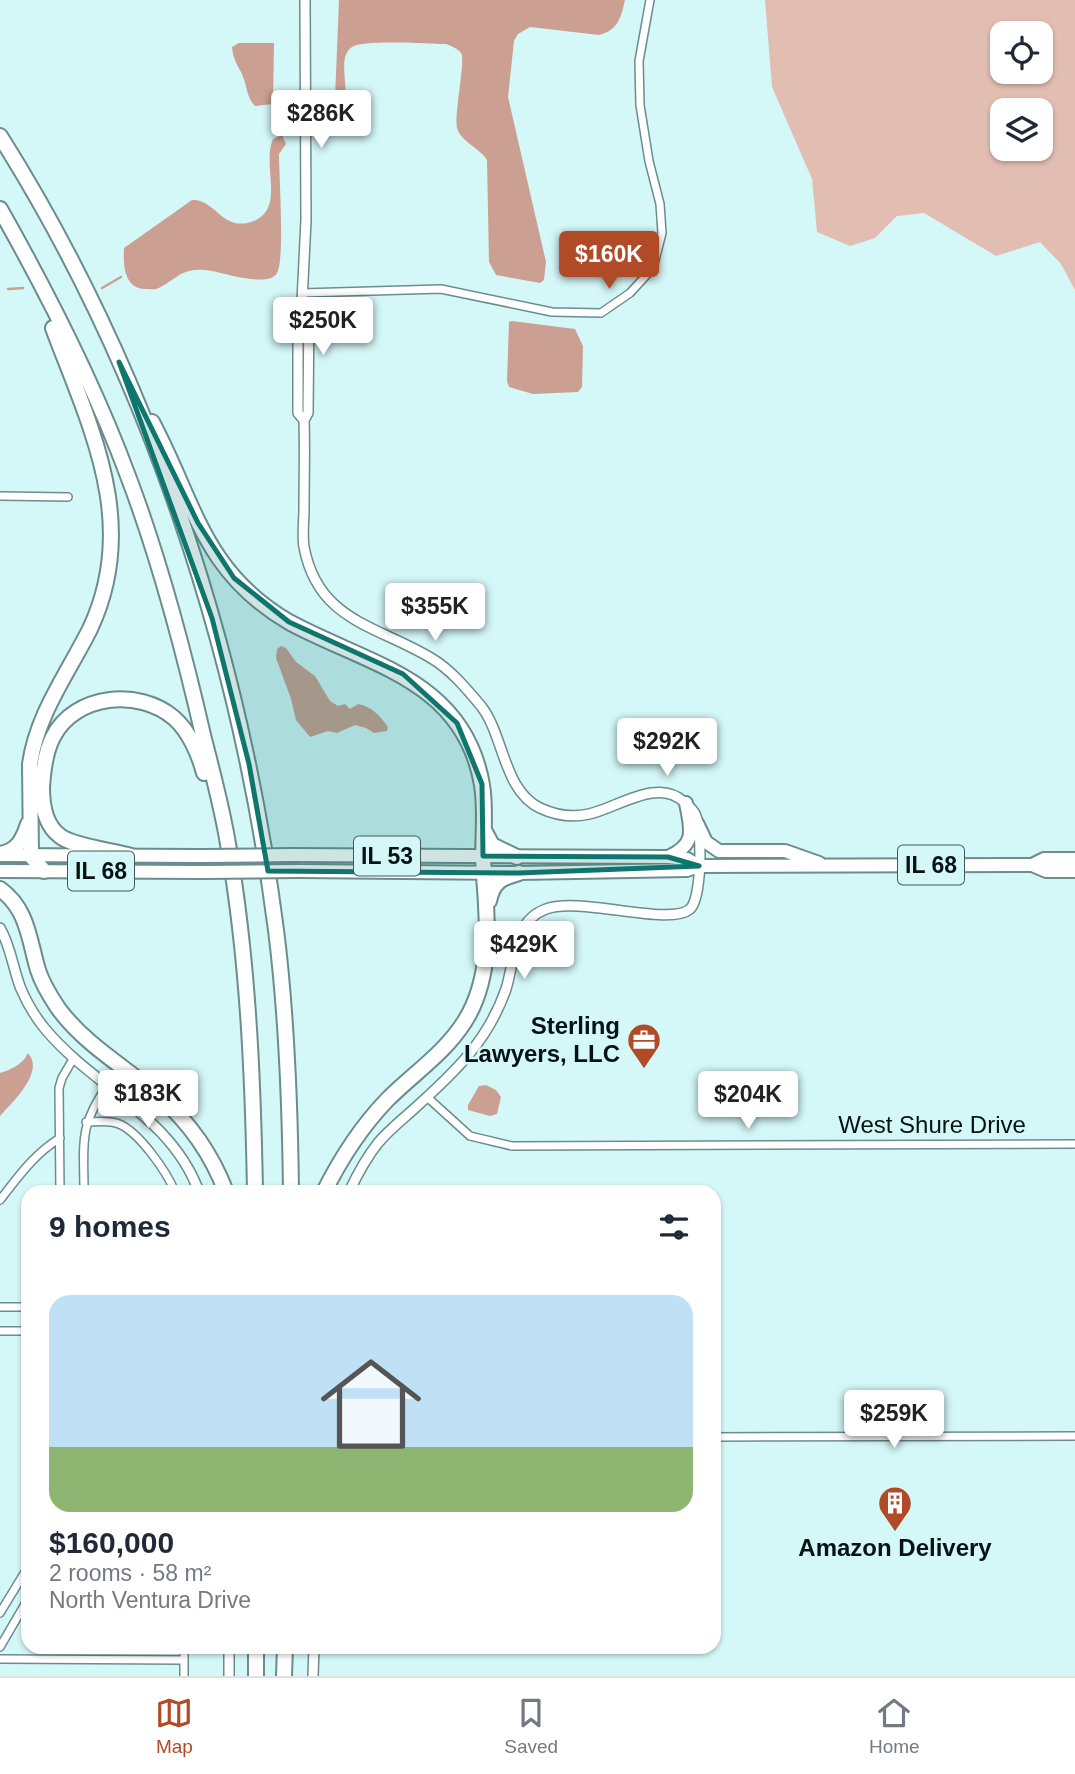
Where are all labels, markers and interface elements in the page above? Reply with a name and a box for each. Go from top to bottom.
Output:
map controls [990,21,1053,161]
button: locate [990,21,1053,84]
pin: $286K [272,90,370,150]
button: layers [990,98,1053,161]
text: $286K [287,100,355,126]
pin: $160K [560,232,658,291]
text: $160K [575,241,643,267]
pin: $250K [274,298,372,357]
text: $250K [289,307,357,333]
pin: $355K [386,584,484,643]
text: $355K [401,593,469,619]
pin: $292K [618,718,716,778]
text: $292K [633,728,701,754]
road number: IL 53 [354,836,420,876]
road number: IL 68 [898,846,964,884]
road number: IL 68 [68,852,134,890]
pin: $429K [475,922,573,981]
text: $429K [490,931,558,957]
place label: Sterling Lawyers, LLC [464,1012,620,1067]
office icon: Sterling Lawyers, LLC [625,1021,663,1070]
pin: $183K [99,1070,197,1130]
pin: $204K [699,1072,797,1131]
text: $183K [114,1080,182,1106]
text: $204K [714,1081,782,1107]
street label: West Shure Drive [838,1111,1026,1138]
icon: filters [655,1208,693,1246]
text: 9 homes [49,1210,171,1243]
icon: home [308,1341,434,1467]
pin: $259K [845,1390,943,1450]
text: $259K [860,1400,928,1426]
building icon: Amazon Delivery [876,1484,914,1533]
text: $160,000 [49,1526,174,1559]
place label: Amazon Delivery [798,1534,992,1561]
text: 2 rooms · 58 m² [49,1560,211,1586]
text: North Ventura Drive [49,1587,251,1613]
tab: Map [155,1694,193,1758]
tab: Saved [504,1694,558,1758]
tab: Home [869,1694,920,1758]

